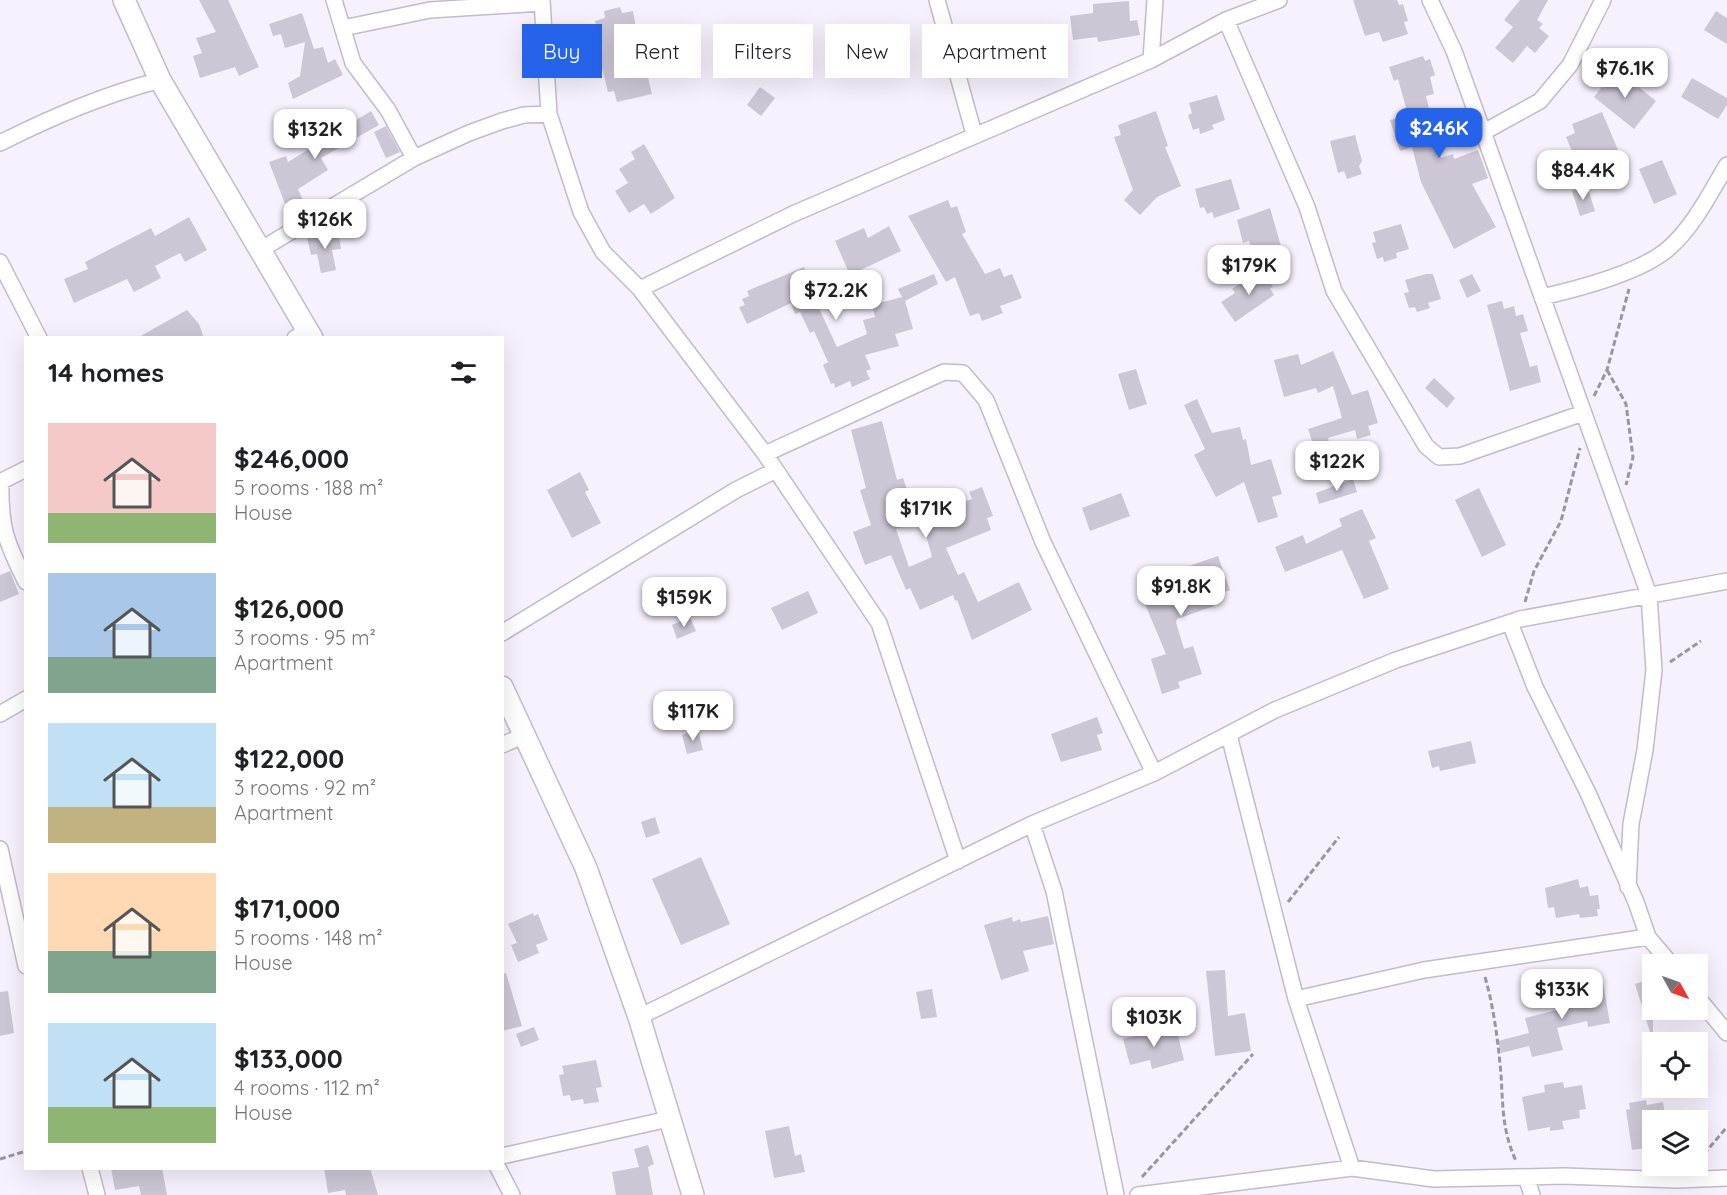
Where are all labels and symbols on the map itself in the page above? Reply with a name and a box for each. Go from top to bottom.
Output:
pin: $76.1K [1576,48,1674,99]
pin: $246K [1397,108,1481,159]
pin: $132K [273,109,357,160]
pin: $84.4K [1534,150,1632,201]
pin: $126K [283,199,367,250]
pin: $179K [1207,245,1291,296]
pin: $72.2K [787,270,885,321]
pin: $122K [1295,441,1379,492]
pin: $171K [884,488,968,539]
pin: $91.8K [1132,566,1230,617]
pin: $159K [642,577,726,628]
pin: $117K [651,691,735,742]
north arrow [1642,954,1708,1020]
pin: $133K [1520,969,1604,1020]
pin: $103K [1112,997,1196,1048]

